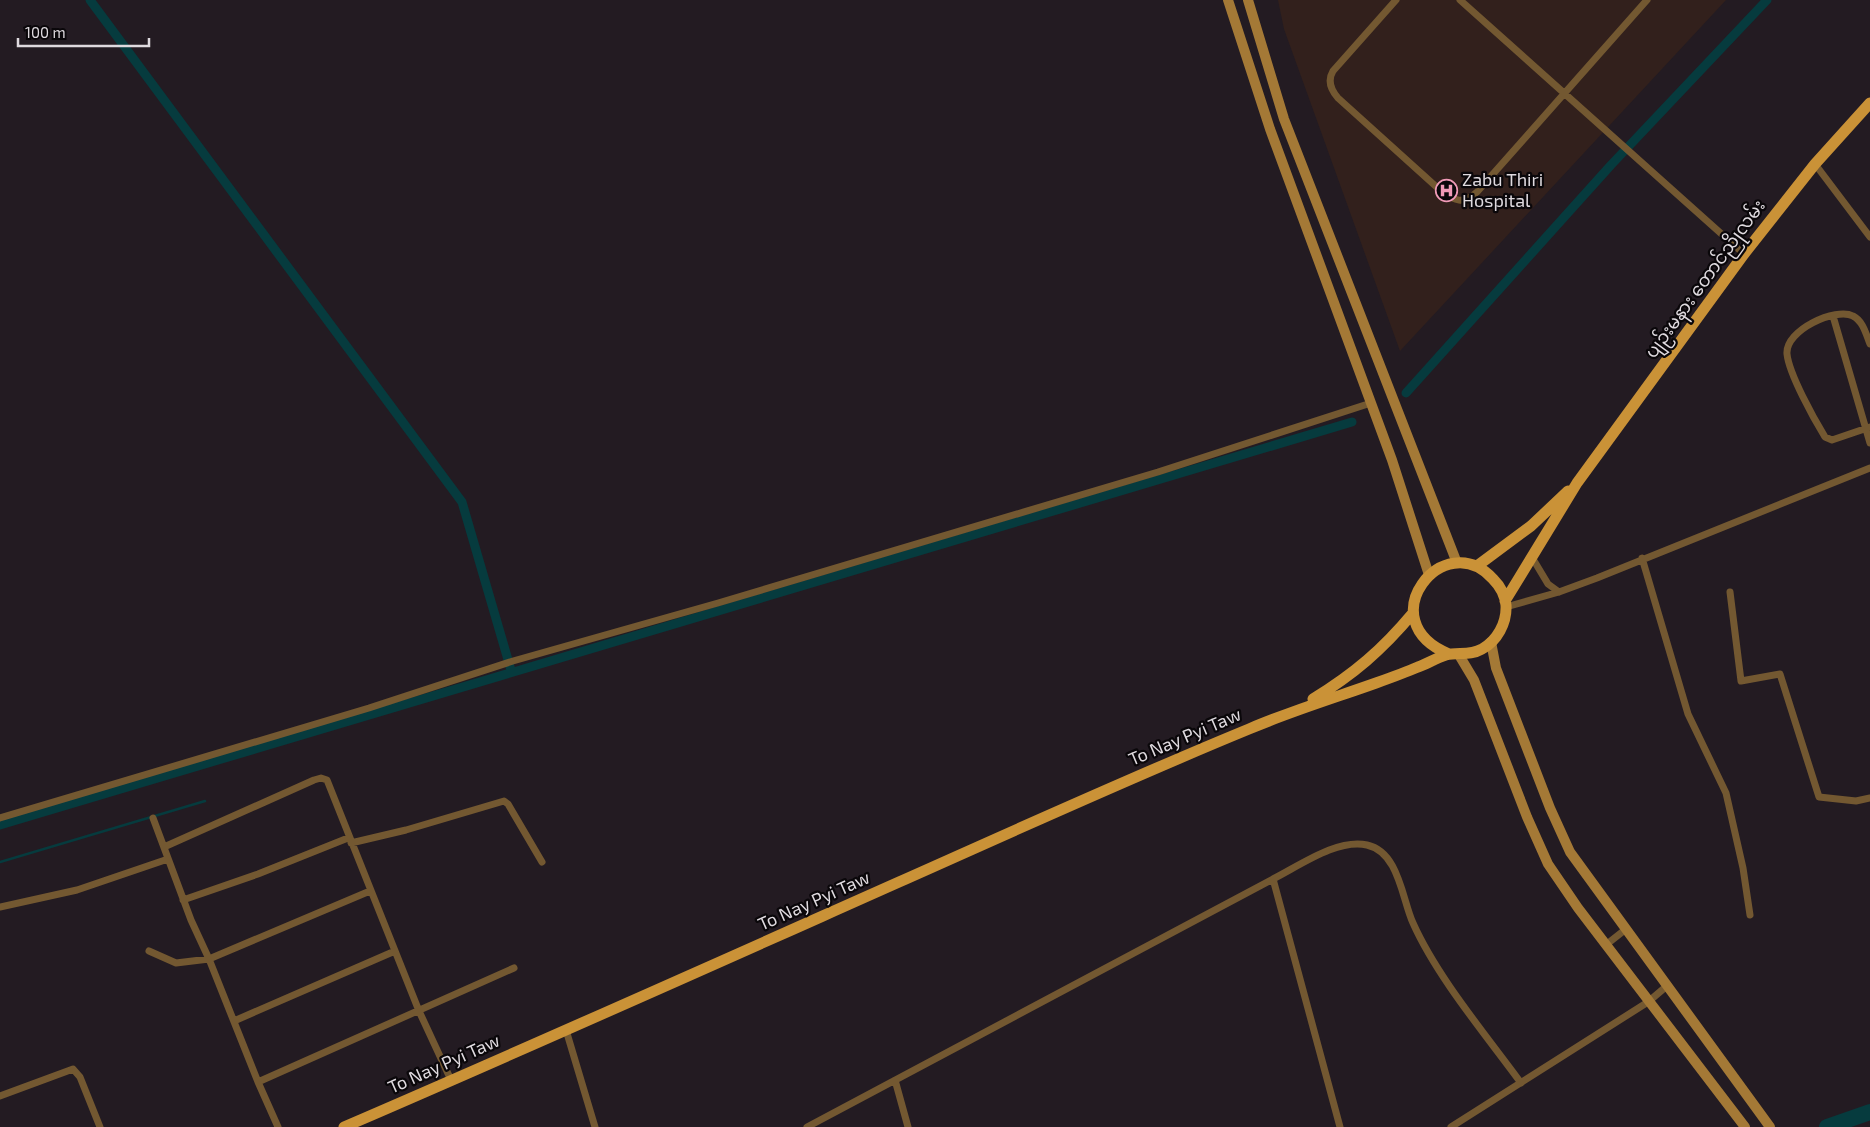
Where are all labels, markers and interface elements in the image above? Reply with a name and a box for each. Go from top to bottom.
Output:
scale bar [18,15,149,47]
text: 100 m [25,23,66,41]
place label: Zabu Thiri Hospital [1462,168,1543,211]
hospital icon: Zabu Thiri Hospital [1434,178,1458,202]
street label: ပျဉ်းမနား တောင်ညိုလမ်း [1638,194,1773,365]
street label: To Nay Pyi Taw [1125,702,1244,770]
street label: To Nay Pyi Taw [754,866,873,935]
street label: To Nay Pyi Taw [384,1029,503,1098]

